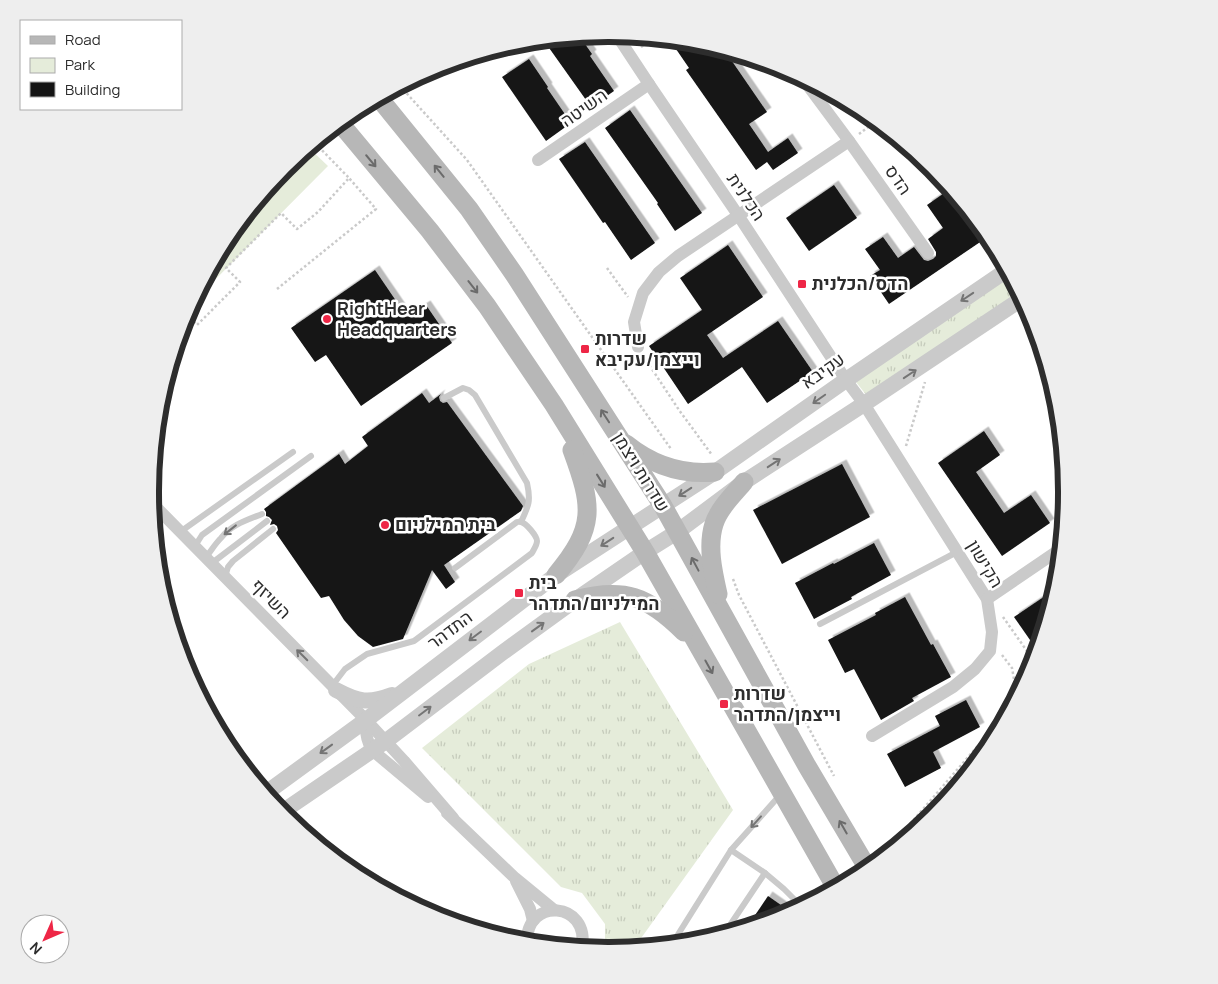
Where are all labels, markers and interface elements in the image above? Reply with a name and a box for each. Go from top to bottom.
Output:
legend [20,20,182,110]
text: Road [65,29,101,50]
text: Park [65,54,95,75]
text: Building [65,79,120,100]
street label: השיטה [555,82,612,132]
one-way arrow [365,154,376,167]
street label: הדס [880,160,918,199]
one-way arrow [434,164,444,178]
street label: הכלנית [722,168,772,225]
place label: הדס/הכלנית [812,271,908,295]
marker: הדס/הכלנית [796,278,808,290]
one-way arrow [467,280,478,293]
one-way arrow [960,292,974,302]
place label: RightHear Headquarters [337,296,457,341]
marker: RightHear Headquarters [321,313,333,325]
place label: שדרות וייצמן/עקיבא [595,326,700,371]
marker: שדרות וייצמן/עקיבא [579,343,591,355]
street label: עקיבא [796,347,849,394]
one-way arrow [903,369,917,379]
one-way arrow [812,394,826,404]
one-way arrow [600,409,611,423]
street label: שדרות ויצמן [608,427,676,516]
one-way arrow [767,457,781,468]
one-way arrow [596,474,606,488]
one-way arrow [678,486,692,497]
place label: בית המילניום [395,512,496,536]
marker: בית המילניום [379,519,391,531]
one-way arrow [224,525,237,536]
street label: הקישון [962,535,1010,592]
one-way arrow [600,537,614,547]
one-way arrow [690,557,699,572]
place label: בית המילניום/התדהר [529,570,660,615]
street label: השיזף [246,573,297,624]
marker: בית המילניום/התדהר [513,587,525,599]
street label: התדהר [422,604,477,654]
one-way arrow [531,621,544,632]
one-way arrow [469,631,482,642]
one-way arrow [296,649,308,661]
one-way arrow [705,659,715,673]
place label: שדרות וייצמן/התדהר [734,681,841,726]
marker: שדרות וייצמן/התדהר [718,698,730,710]
one-way arrow [418,706,431,717]
one-way arrow [320,743,333,754]
one-way arrow [750,816,762,829]
one-way arrow [838,821,848,835]
north arrow [20,914,70,964]
text: N [25,938,46,959]

